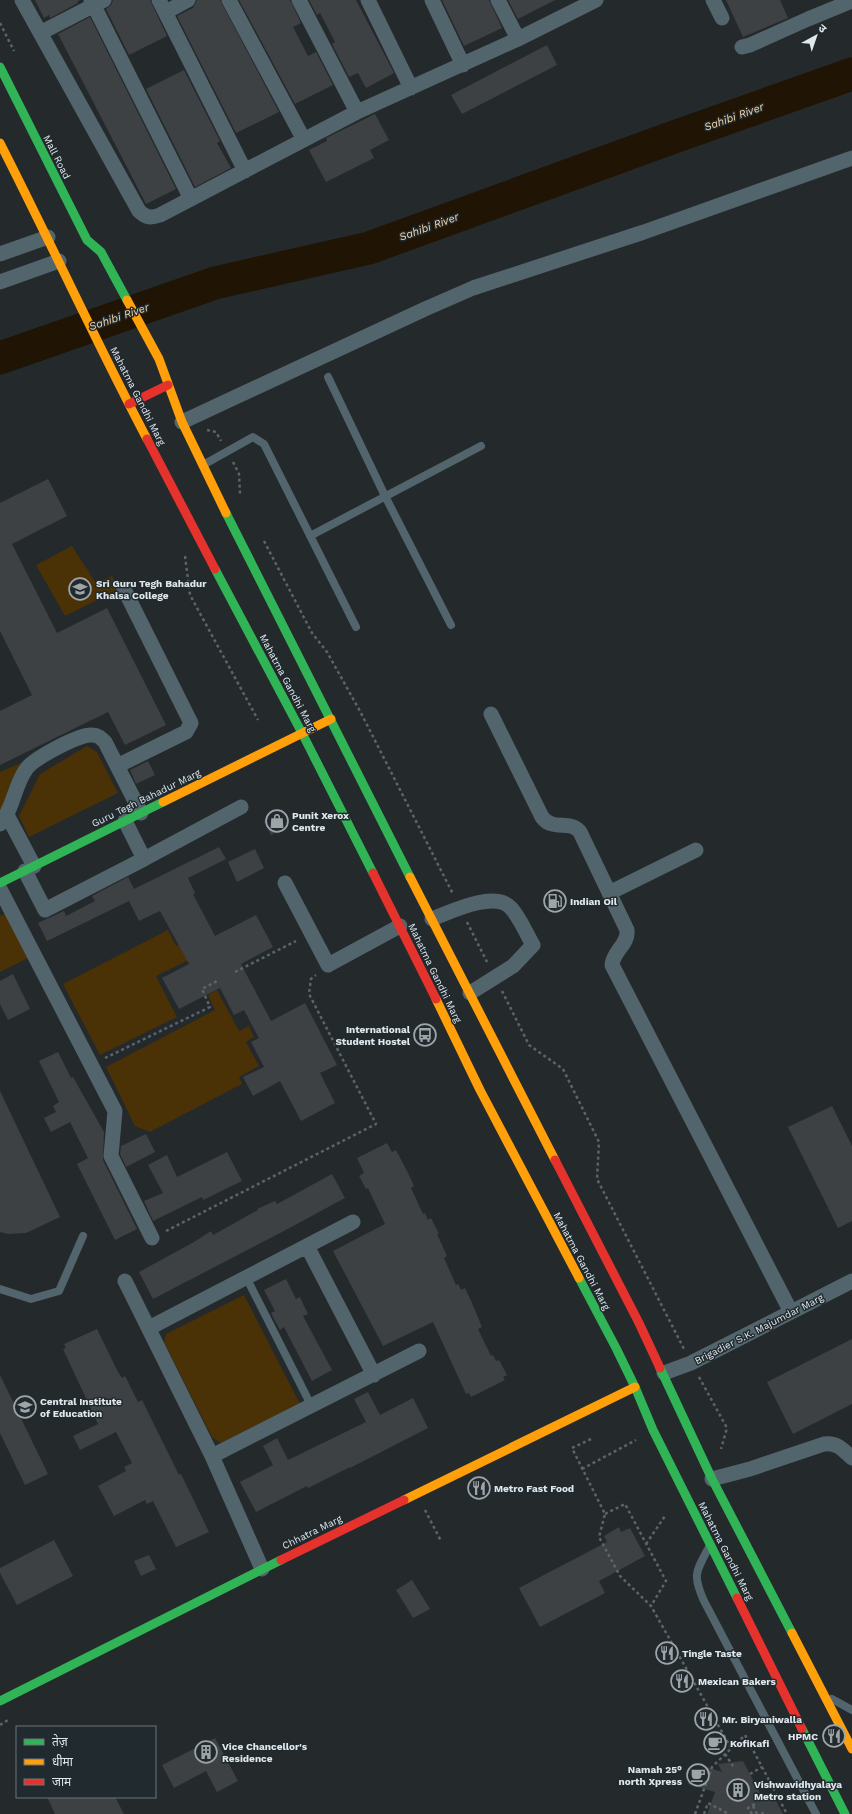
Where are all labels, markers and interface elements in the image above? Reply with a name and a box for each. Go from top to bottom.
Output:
north arrow [796,16,836,56]
text: उ [815,22,829,36]
water label: Sahibi River [702,100,766,134]
street label: Mall Road [41,133,73,181]
water label: Sahibi River [397,210,461,244]
water label: Sahibi River [87,300,151,333]
street label: Mahatma Gandhi Marg [108,345,168,448]
school or university icon: Sri Guru Tegh Bahadur Khalsa College [67,576,93,602]
place label: Sri Guru Tegh Bahadur Khalsa College [96,578,207,601]
street label: Mahatma Gandhi Marg [257,632,319,734]
street label: Guru Tegh Bahadur Marg [90,767,203,829]
shop icon: Punit Xerox Centre [264,808,290,834]
place label: Punit Xerox Centre [292,810,349,833]
fuel station icon: Indian Oil [542,888,568,914]
place label: Indian Oil [570,896,618,907]
street label: Mahatma Gandhi Marg [406,921,464,1025]
bus stop icon: International Student Hostel [412,1022,438,1048]
place label: International Student Hostel [335,1024,411,1047]
street label: Mahatma Gandhi Marg [551,1210,613,1312]
street label: Brigadier S.K. Majumdar Marg [693,1291,826,1366]
school or university icon: Central Institute of Education [12,1394,38,1420]
place label: Central Institute of Education [40,1396,122,1419]
restaurant icon: Metro Fast Food [466,1475,492,1501]
place label: Metro Fast Food [494,1483,574,1494]
street label: Mahatma Gandhi Marg [696,1500,756,1603]
street label: Chhatra Marg [280,1513,344,1551]
restaurant icon: Tingle Taste [654,1640,680,1666]
place label: Tingle Taste [682,1648,742,1659]
restaurant icon: Mexican Bakers [669,1668,695,1694]
place label: Mexican Bakers [698,1676,777,1687]
restaurant icon: Mr. Biryaniwalla [693,1706,719,1732]
place label: Mr. Biryaniwalla [722,1714,802,1725]
restaurant icon: HPMC [821,1723,847,1749]
legend [16,1726,156,1798]
cafe icon: KofiKafi [702,1730,728,1756]
place label: HPMC [788,1731,818,1742]
text: तेज़ [52,1734,69,1749]
place label: KofiKafi [730,1738,769,1749]
building icon: Vice Chancellor's Residence [193,1739,219,1765]
place label: Vice Chancellor's Residence [222,1741,308,1764]
text: धीमा [52,1754,74,1769]
cafe icon: Namah 25° north Xpress [685,1762,711,1788]
place label: Namah 25° north Xpress [619,1764,683,1787]
text: जाम [52,1775,72,1789]
building icon: Vishwavidhyalaya Metro station [725,1777,751,1803]
place label: Vishwavidhyalaya Metro station [754,1779,842,1802]

